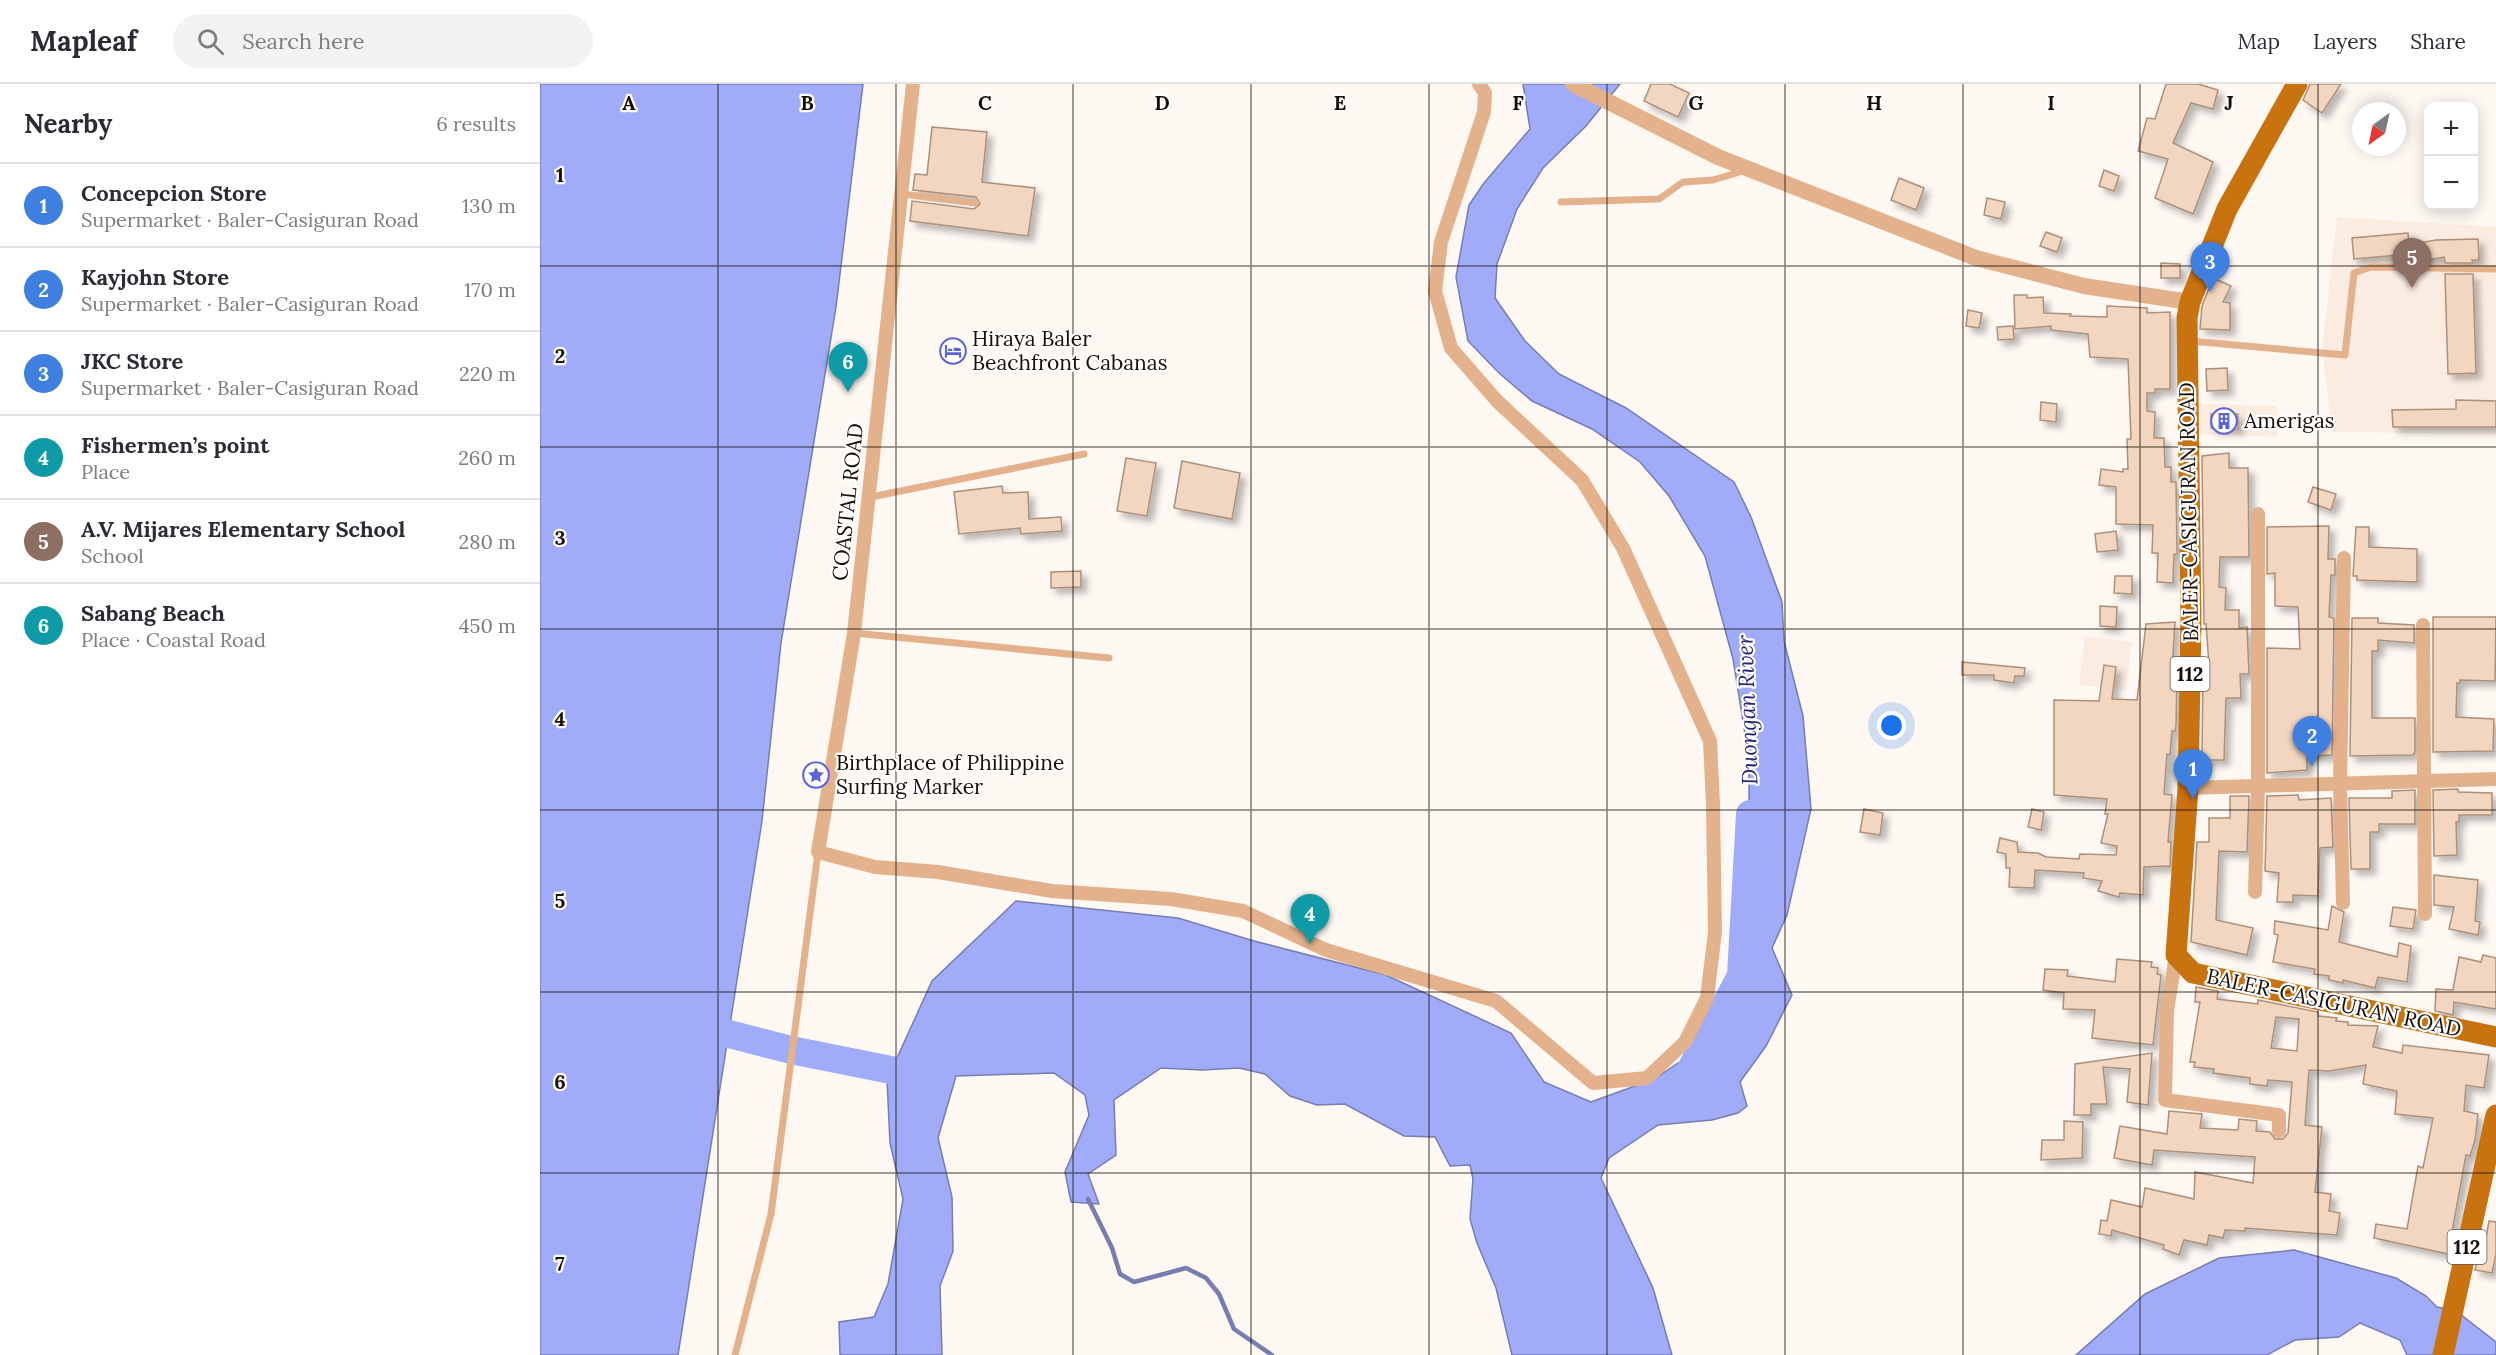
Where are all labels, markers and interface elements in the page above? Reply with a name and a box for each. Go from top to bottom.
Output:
search box [173,14,593,68]
text: Mapleaf [30,23,137,59]
icon: search [194,25,227,58]
text: Search here [242,27,364,55]
text: Map [2237,28,2280,55]
text: Layers [2313,28,2377,55]
text: Share [2410,28,2466,55]
text: A [622,90,636,115]
text: B [800,90,814,115]
text: C [978,90,992,115]
text: D [1154,90,1170,115]
text: E [1334,90,1346,115]
text: F [1512,90,1524,115]
text: G [1688,90,1704,115]
text: H [1866,90,1882,115]
text: I [2047,90,2055,115]
text: J [2224,90,2234,115]
north arrow [2352,102,2406,156]
map controls [2424,102,2478,210]
button: + [2424,102,2478,156]
text: Nearby [24,107,112,140]
text: 6 results [436,111,516,136]
button: − [2424,156,2478,210]
text: 1 [556,162,564,187]
text: Concepcion Store [81,179,267,207]
text: 1 [39,193,48,218]
text: 130 m [462,193,516,218]
text: Supermarket · Baler-Casiguran Road [81,207,419,232]
pin: 5 [2392,238,2432,288]
pin: 3 [2190,242,2230,292]
text: Kayjohn Store [81,263,229,291]
text: 2 [38,277,49,302]
text: 170 m [464,277,516,302]
text: Supermarket · Baler-Casiguran Road [81,291,419,316]
place label: Hiraya Baler Beachfront Cabanas [972,325,1167,376]
hotel icon: Hiraya Baler Beachfront Cabanas [938,336,968,366]
pin: 6 [828,342,868,392]
text: 2 [555,343,565,368]
text: JKC Store [81,347,183,375]
text: 3 [38,361,49,386]
text: 220 m [459,361,516,386]
text: Supermarket · Baler-Casiguran Road [81,375,419,400]
street label: BALER-CASIGURAN ROAD [2173,382,2204,642]
building icon: Amerigas [2209,406,2239,436]
place label: Amerigas [2243,407,2334,434]
street label: COASTAL ROAD [826,422,869,582]
text: Fishermen’s point [81,431,269,459]
text: 4 [38,445,49,470]
text: 260 m [458,445,516,470]
text: Place [81,459,130,484]
text: A.V. Mijares Elementary School [81,515,405,543]
text: 3 [554,525,566,550]
text: 5 [38,529,49,554]
text: 280 m [458,529,516,554]
text: School [81,543,144,568]
text: Sabang Beach [81,599,225,627]
text: 6 [38,613,49,638]
text: 450 m [459,613,516,638]
text: Place · Coastal Road [81,627,266,652]
water label: Duongan River [1730,634,1764,785]
road number: 112 [2170,657,2210,691]
text: 4 [555,706,566,731]
your location [1877,711,1906,740]
pin: 2 [2292,716,2332,766]
place label: Birthplace of Philippine Surfing Marker [836,749,1064,800]
pin: 1 [2174,750,2212,799]
place icon: Birthplace of Philippine Surfing Marker [801,760,831,790]
text: 5 [555,888,566,913]
pin: 4 [1290,894,1330,944]
street label: BALER-CASIGURAN ROAD [2204,962,2464,1043]
text: 6 [554,1069,566,1094]
road number: 112 [2448,1230,2486,1264]
text: 7 [555,1251,565,1276]

